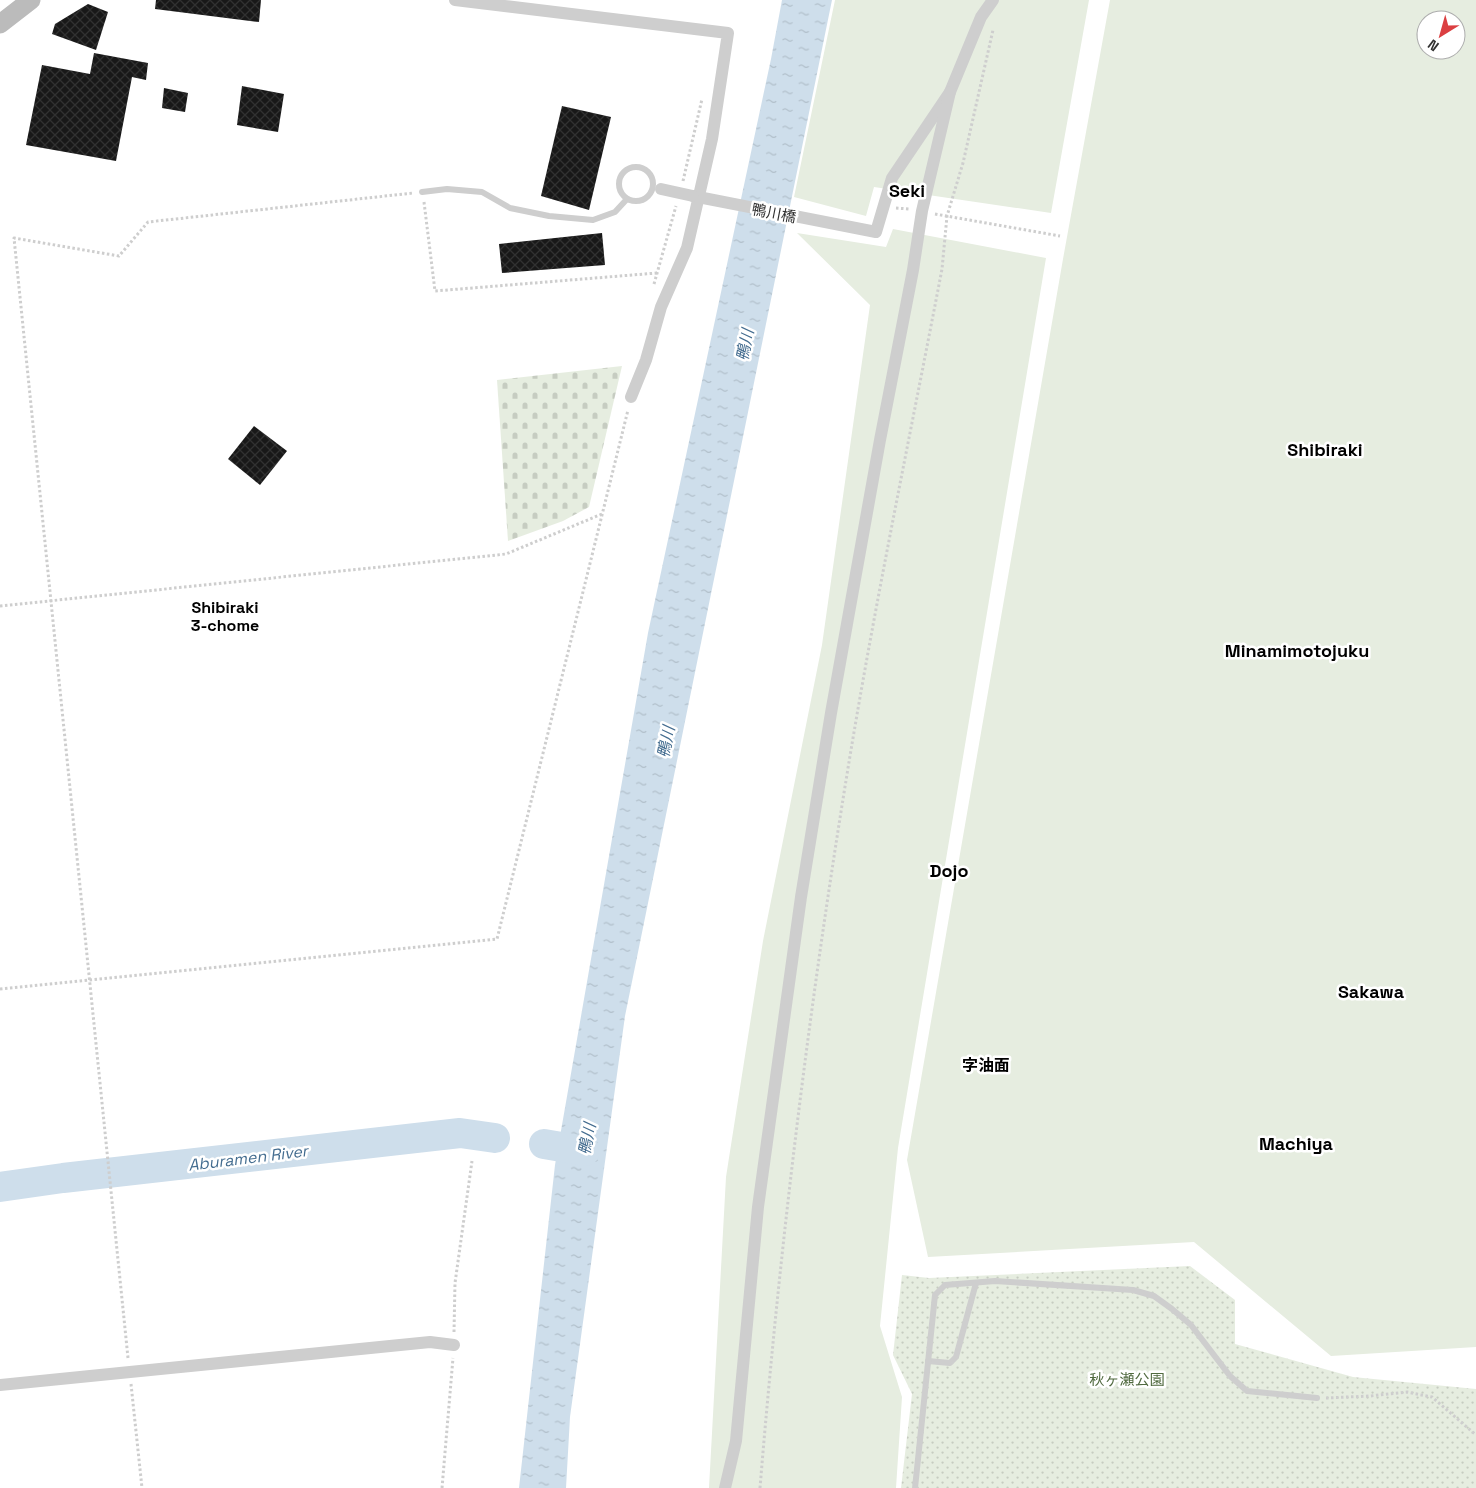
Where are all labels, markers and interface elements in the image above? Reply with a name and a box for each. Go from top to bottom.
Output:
north arrow [1416,10,1466,60]
text: N [1424,35,1442,55]
district label: Seki [889,179,925,202]
street label: 鴨川橋 [750,199,798,227]
water label: 鴨川 [732,325,759,363]
district label: Shibiraki [1287,438,1363,461]
district label: Shibiraki 3-chome [191,597,259,636]
district label: Minamimotojuku [1225,639,1369,662]
water label: 鴨川 [653,722,680,760]
district label: Dojo [930,859,968,882]
district label: Sakawa [1338,980,1405,1003]
district label: 字油面 [962,1055,1010,1076]
water label: 鴨川 [574,1119,601,1157]
district label: Machiya [1259,1132,1334,1155]
water label: Aburamen River [187,1140,311,1176]
park label: 秋ヶ瀬公園 [1089,1370,1165,1389]

